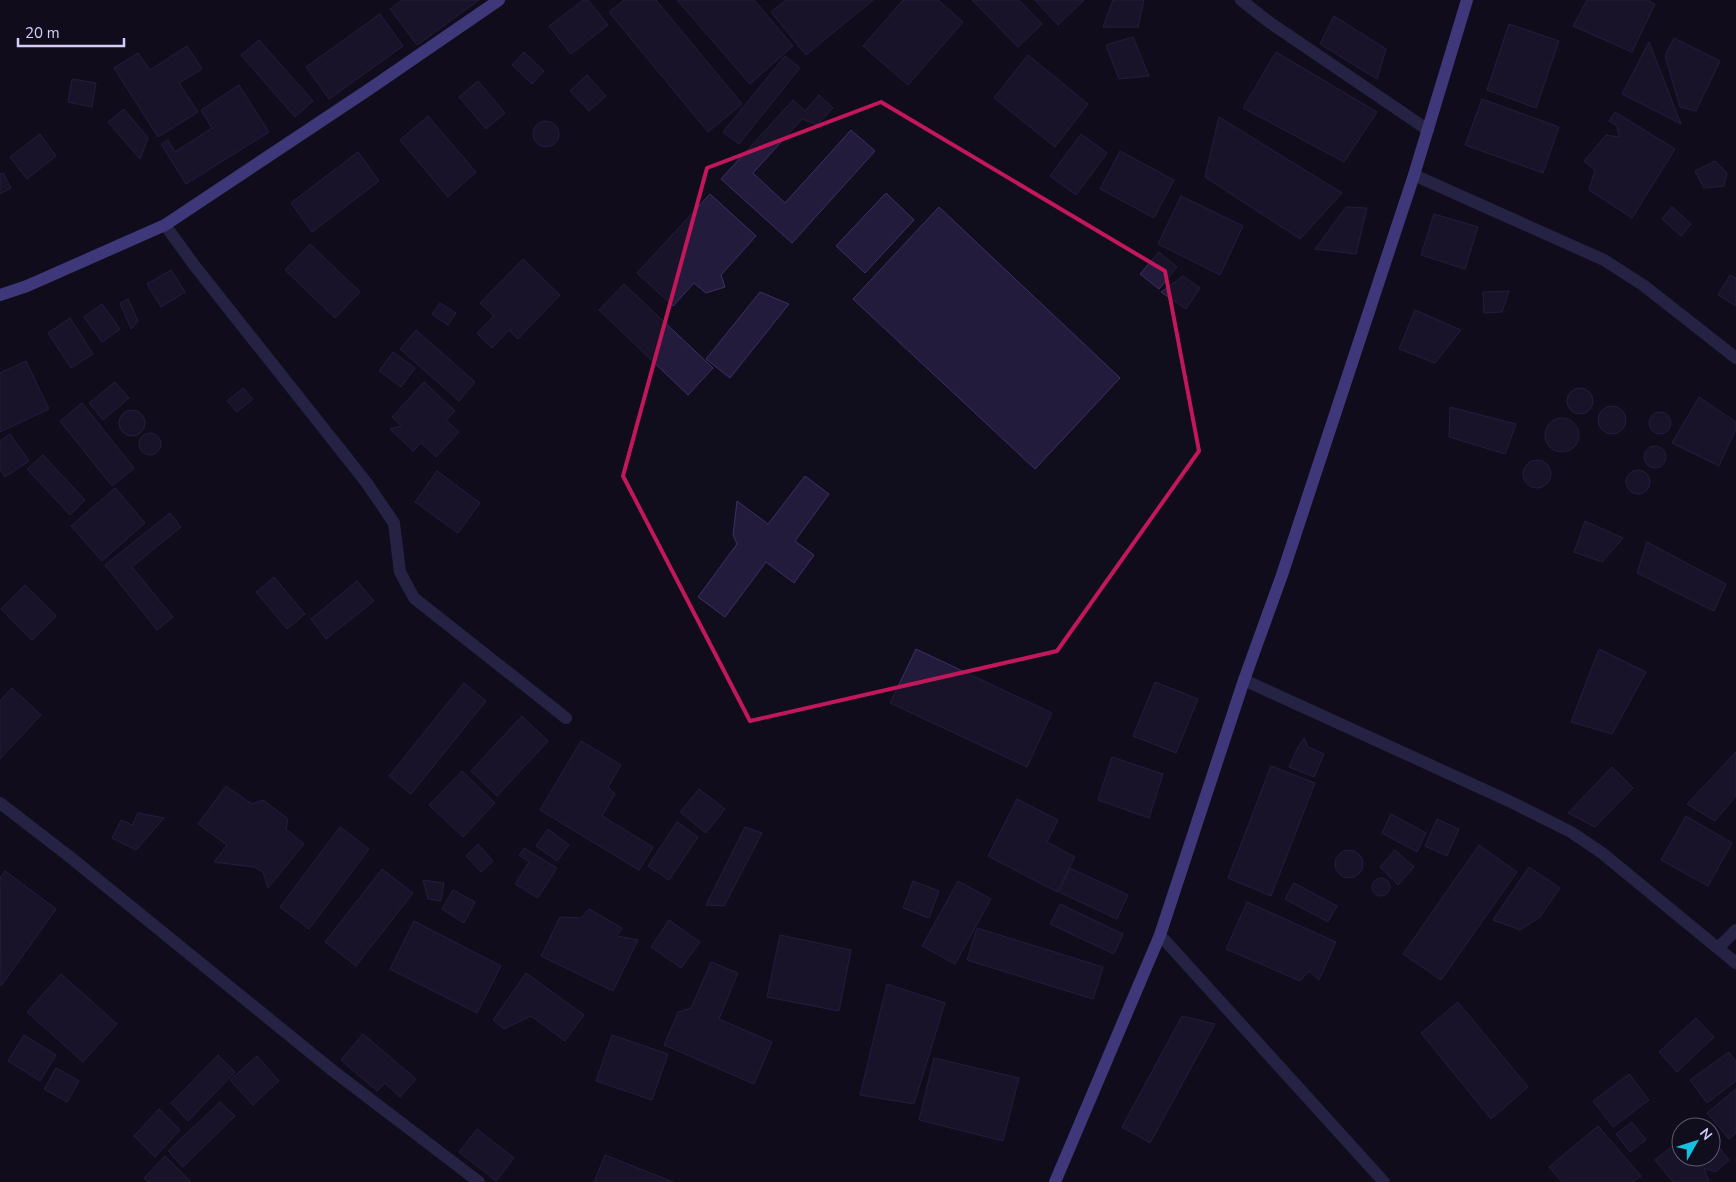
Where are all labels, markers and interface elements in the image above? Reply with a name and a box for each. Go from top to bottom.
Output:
scale bar [18,15,124,47]
text: 20 m [25,23,60,43]
north arrow [1671,1117,1721,1167]
text: N [1695,1124,1716,1144]

